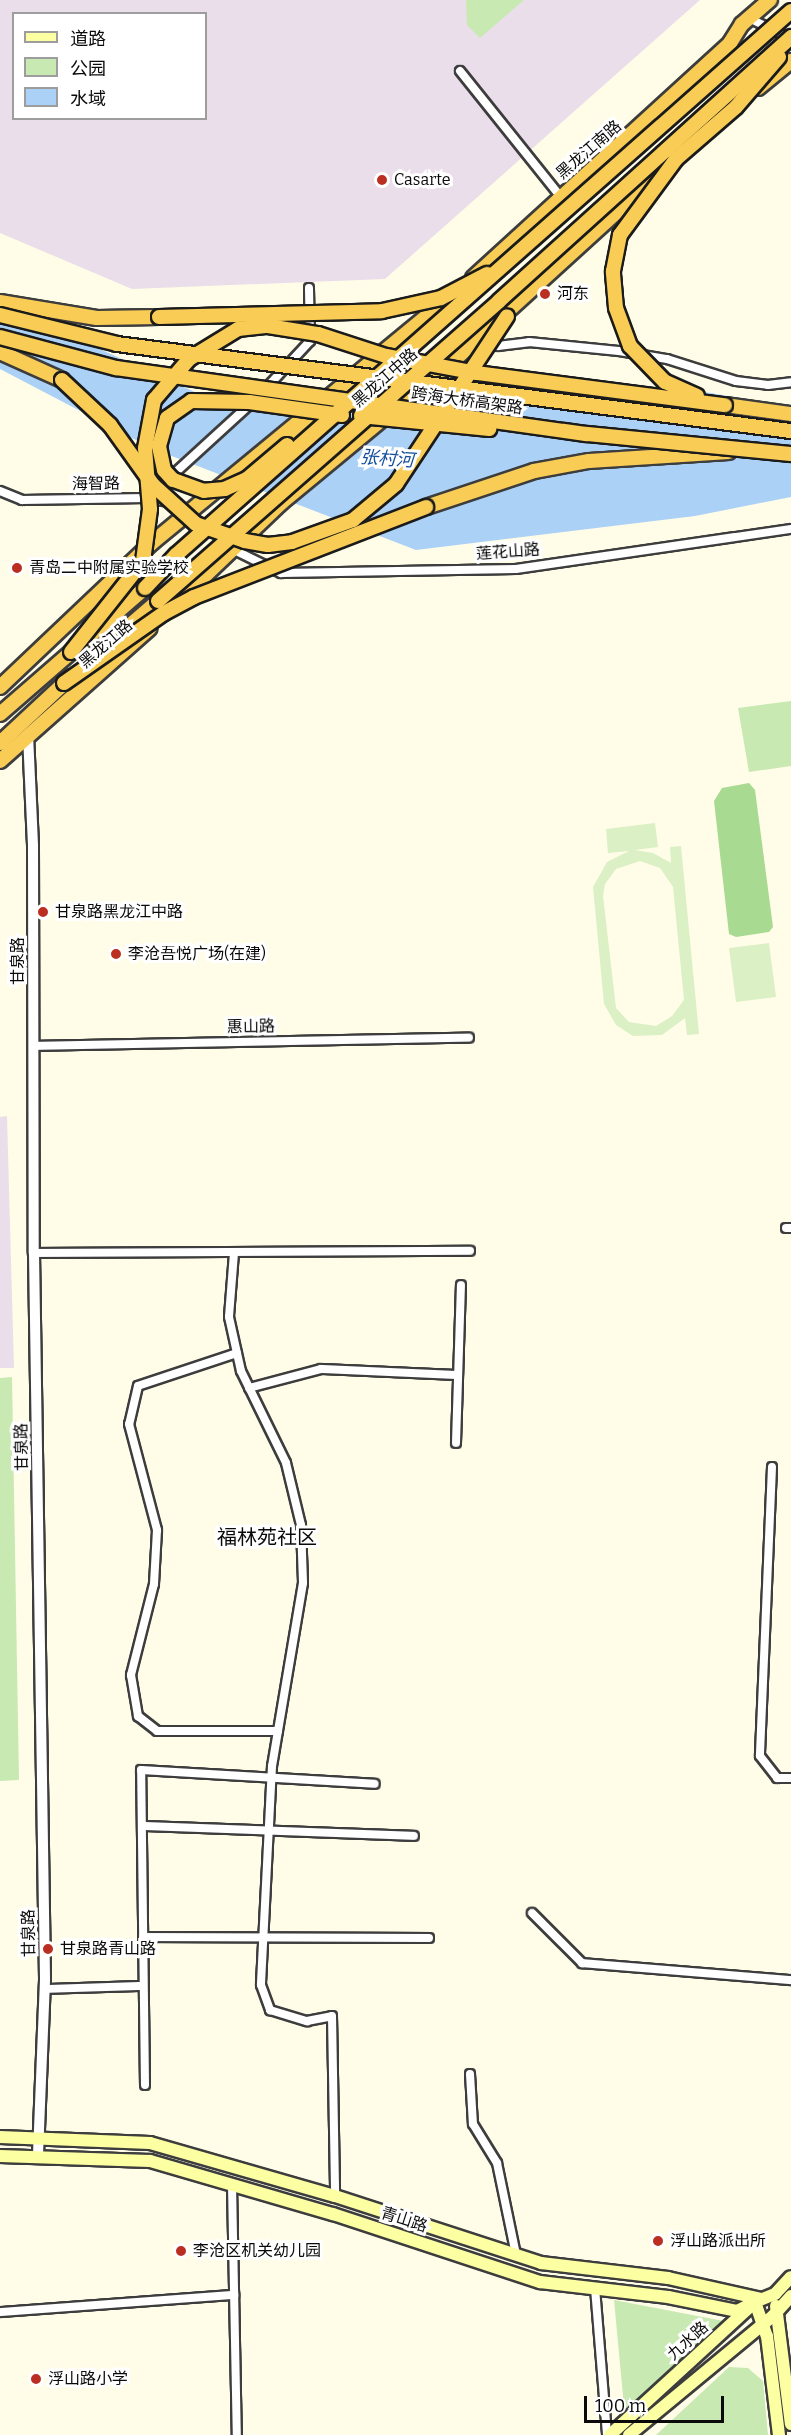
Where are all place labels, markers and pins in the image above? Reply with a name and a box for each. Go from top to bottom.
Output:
place label: Casarte [394,170,451,190]
marker: Casarte [375,173,389,187]
place label: 河东 [557,284,589,304]
marker: 河东 [538,287,552,301]
place label: 青岛二中附属实验学校 [29,558,189,578]
marker: 青岛二中附属实验学校 [10,561,24,575]
place label: 甘泉路黑龙江中路 [55,902,183,922]
marker: 甘泉路黑龙江中路 [36,905,50,919]
place label: 李沧吾悦广场(在建) [128,944,266,964]
marker: 李沧吾悦广场(在建) [109,947,123,961]
place label: 甘泉路青山路 [60,1939,156,1959]
marker: 甘泉路青山路 [41,1942,55,1956]
place label: 浮山路派出所 [670,2231,766,2251]
marker: 浮山路派出所 [651,2234,665,2248]
place label: 李沧区机关幼儿园 [193,2241,321,2261]
marker: 李沧区机关幼儿园 [174,2244,188,2258]
place label: 浮山路小学 [48,2369,128,2389]
marker: 浮山路小学 [29,2372,43,2386]

